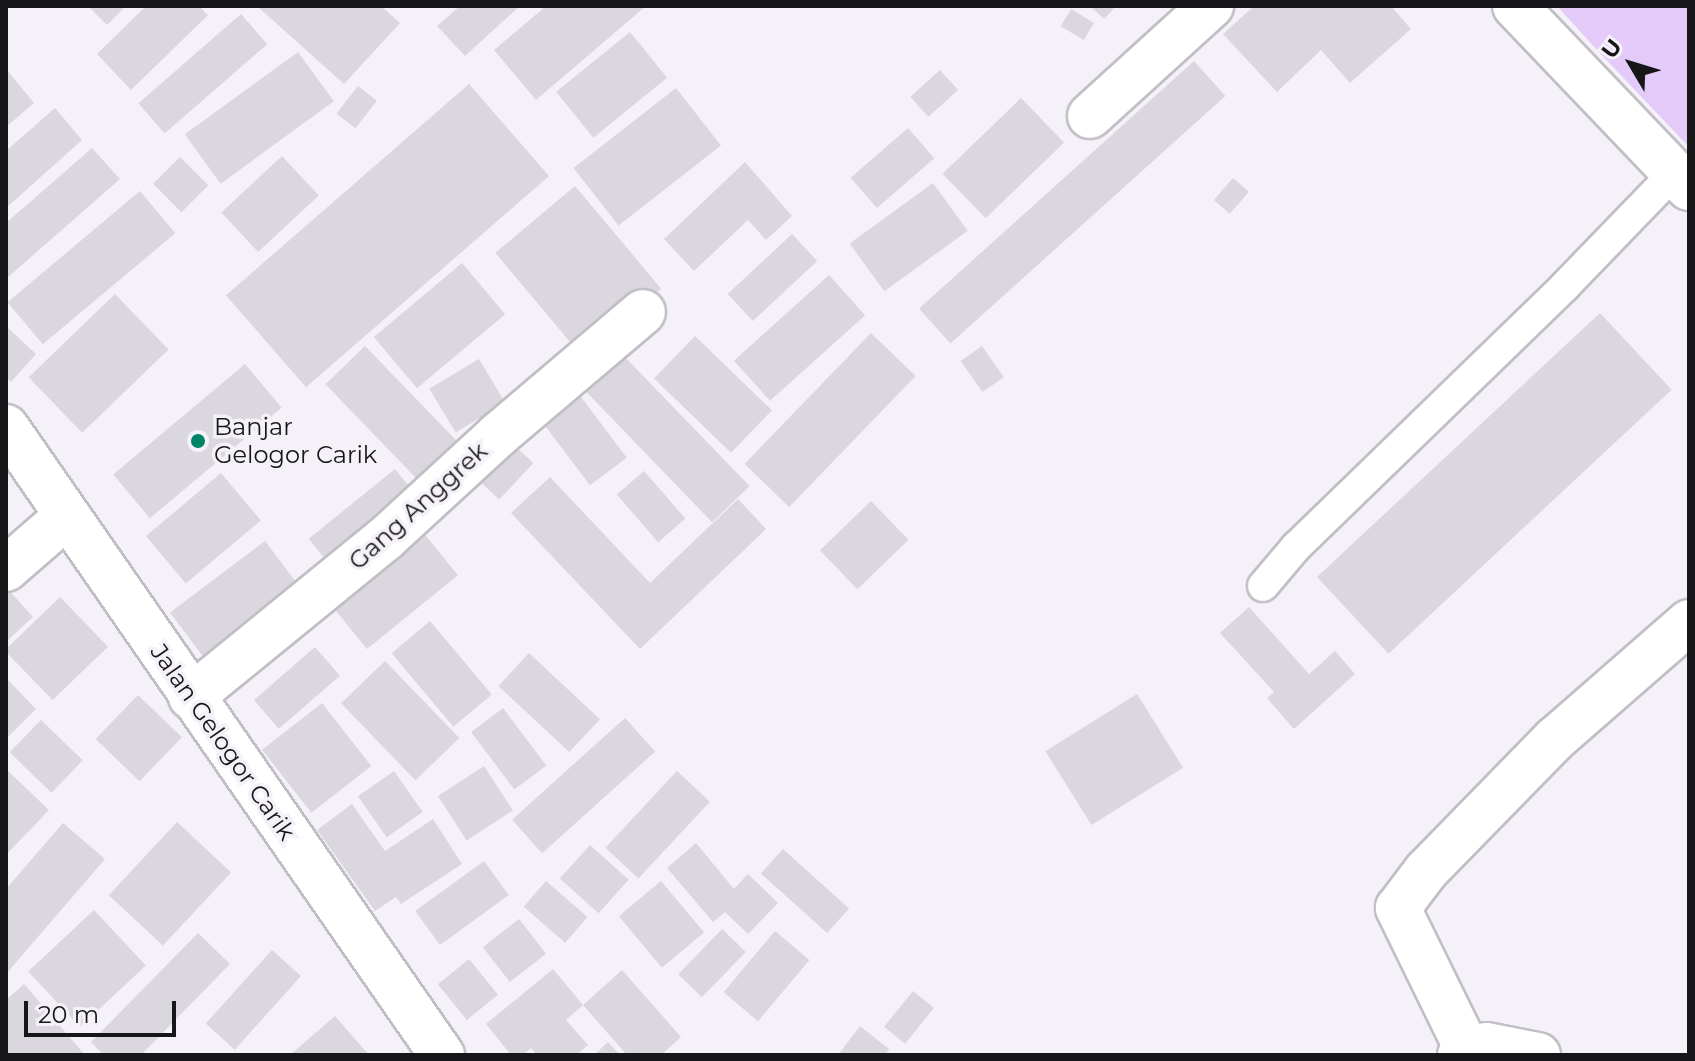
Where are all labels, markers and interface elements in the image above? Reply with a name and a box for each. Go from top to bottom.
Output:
north arrow [1591,24,1671,104]
text: U [1596,34,1628,64]
place label: Banjar Gelogor Carik [214,413,377,469]
marker: Banjar Gelogor Carik [189,432,207,450]
street label: Gang Anggrek [343,436,493,576]
street label: Jalan Gelogor Carik [145,639,301,845]
scale bar [28,985,180,1035]
text: 20 m [38,1000,99,1029]

